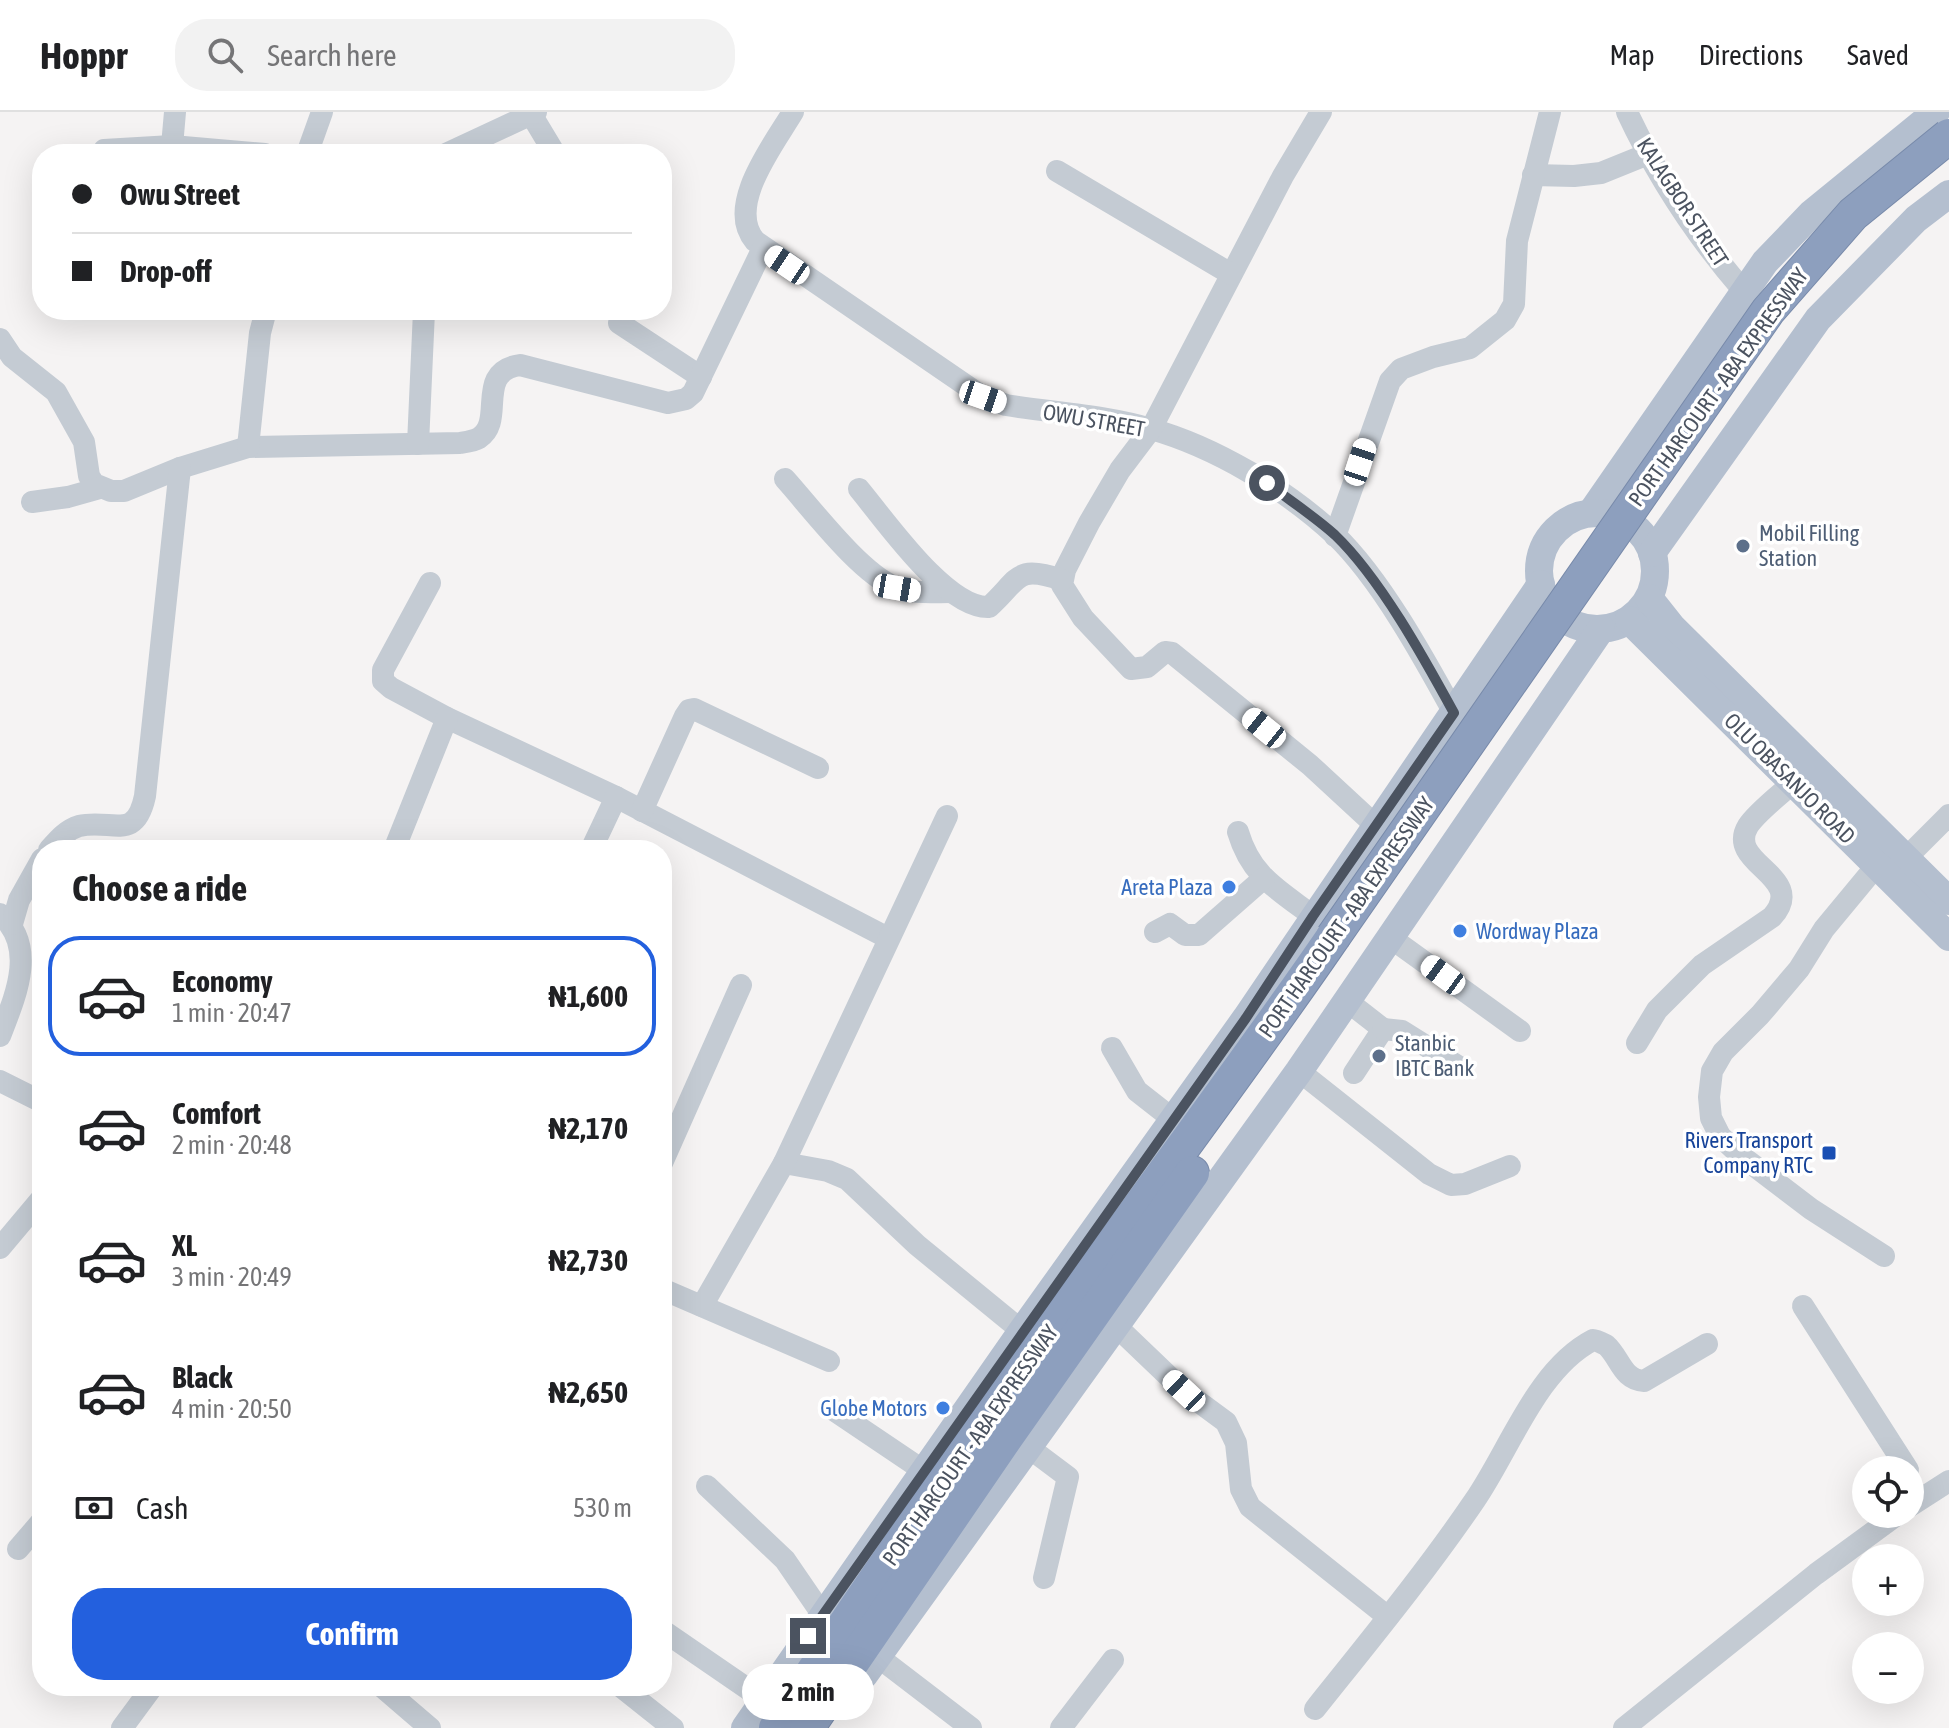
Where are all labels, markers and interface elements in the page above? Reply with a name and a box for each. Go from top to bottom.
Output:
search box [175,19,735,91]
icon: search [203,33,247,77]
text: Hoppr [40,34,127,77]
text: Search here [267,38,397,72]
text: Map [1610,39,1655,71]
text: Directions [1699,39,1803,71]
text: Saved [1847,39,1909,71]
street label: KALAGBOR STREET [1632,133,1734,271]
text: Owu Street [120,177,240,211]
car [760,242,814,288]
text: Drop-off [120,254,212,288]
street label: PORT HARCOURT - ABA EXPRESSWAY [1623,263,1813,511]
car [956,378,1010,416]
street label: OWU STREET [1041,398,1147,442]
car [1341,435,1379,489]
route start [1249,465,1285,501]
place label: Mobil Filling Station [1759,520,1860,571]
marker: Mobil Filling Station [1734,537,1752,555]
car [871,572,923,604]
car [1238,704,1290,752]
street label: OLU OBASANJO ROAD [1719,707,1861,849]
street label: PORT HARCOURT - ABA EXPRESSWAY [1253,791,1439,1042]
text: Choose a ride [72,867,247,909]
place label: Areta Plaza [1121,874,1213,900]
marker: Areta Plaza [1220,878,1238,896]
place label: Wordway Plaza [1476,918,1599,944]
marker: Wordway Plaza [1451,922,1469,940]
car [1417,951,1469,999]
icon: car [76,960,148,1032]
text: Economy [172,964,273,998]
text: ₦1,600 [549,979,628,1013]
text: 1 min · 20:47 [172,998,292,1028]
place label: Stanbic IBTC Bank [1395,1030,1474,1081]
marker: Stanbic IBTC Bank [1370,1047,1388,1065]
icon: car [76,1092,148,1164]
text: Comfort [172,1096,261,1130]
text: ₦2,170 [549,1111,628,1145]
place label: Rivers Transport Company RTC [1684,1127,1813,1178]
text: 2 min · 20:48 [172,1130,292,1160]
marker: Rivers Transport Company RTC [1820,1144,1838,1162]
icon: car [76,1224,148,1296]
text: XL [172,1228,197,1262]
text: ₦2,730 [549,1243,628,1277]
text: 3 min · 20:49 [172,1262,292,1292]
street label: PORT HARCOURT - ABA EXPRESSWAY [877,1319,1063,1570]
icon: car [76,1356,148,1428]
text: Black [172,1360,232,1394]
car [1158,1366,1210,1416]
text: ₦2,650 [549,1375,628,1409]
text: 4 min · 20:50 [172,1394,292,1424]
place label: Globe Motors [820,1395,927,1421]
marker: Globe Motors [934,1399,952,1417]
map controls [1852,1456,1924,1704]
button: locate [1852,1456,1924,1528]
icon: cash [72,1486,116,1530]
text: Cash [136,1491,189,1525]
text: 530 m [573,1493,632,1523]
button: + [1852,1544,1924,1616]
button: Confirm [72,1588,632,1680]
route end [790,1618,826,1654]
button: − [1852,1632,1924,1704]
callout: 2 min [742,1664,874,1720]
text: 2 min [781,1677,835,1707]

